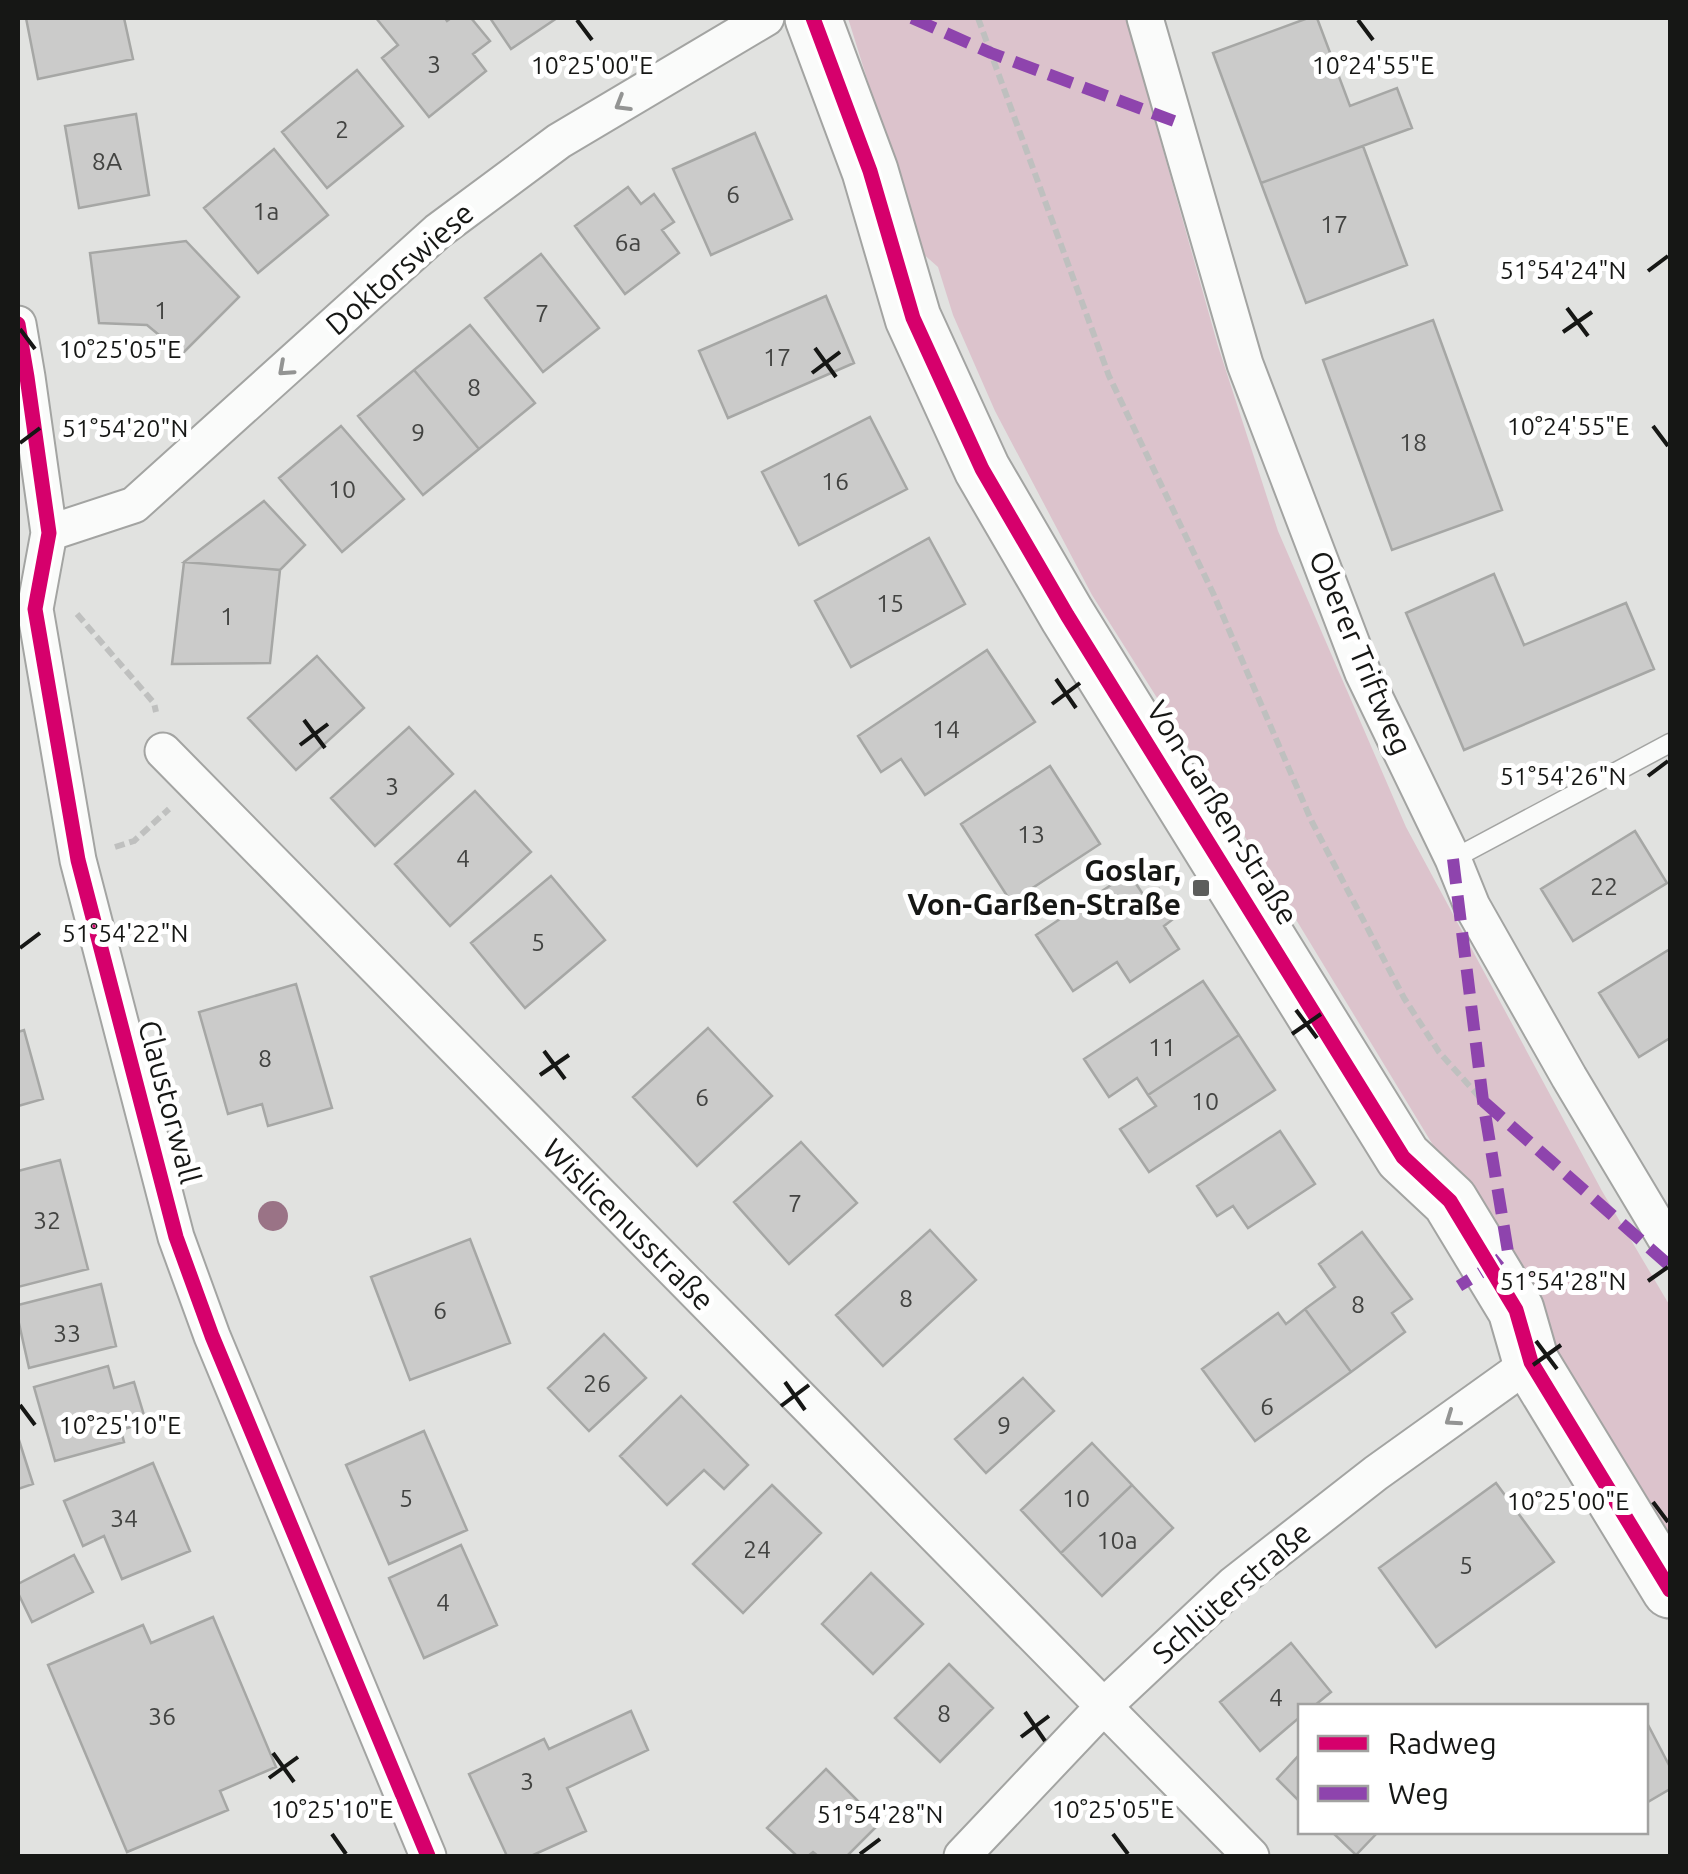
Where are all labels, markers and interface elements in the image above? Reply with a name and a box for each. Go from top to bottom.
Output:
house number: 3 [427,50,441,78]
text: 10°25'00"E [531,51,653,79]
text: 10°24'55"E [1312,51,1434,79]
one-way arrow [615,92,633,111]
house number: 2 [335,115,349,143]
house number: 8A [92,147,122,175]
house number: 6 [726,180,740,208]
street label: Doktorswiese [319,195,480,342]
house number: 1a [253,197,279,225]
house number: 17 [1320,210,1348,238]
house number: 6a [615,228,641,256]
text: 51°54'24"N [1500,256,1626,284]
house number: 1 [154,296,168,324]
house number: 7 [535,299,549,327]
text: 10°25'05"E [59,335,181,363]
house number: 17 [763,343,791,371]
one-way arrow [278,357,297,375]
house number: 8 [467,373,481,401]
text: 10°24'55"E [1507,412,1629,440]
text: 51°54'20"N [62,414,188,442]
house number: 9 [411,418,425,446]
house number: 18 [1399,428,1427,456]
house number: 16 [821,467,849,495]
house number: 10 [328,475,356,503]
street label: Oberer Triftweg [1303,546,1419,760]
house number: 15 [876,589,904,617]
house number: 1 [220,602,234,630]
street label: Von-Garßen-Straße [1140,694,1305,931]
house number: 14 [932,715,960,743]
text: 51°54'26"N [1500,762,1626,790]
house number: 3 [385,772,399,800]
house number: 13 [1017,820,1045,848]
house number: 4 [456,844,470,872]
place label: Goslar, Von-Garßen-Straße [907,853,1181,921]
house number: 22 [1590,872,1618,900]
marker: Goslar, Von-Garßen-Straße [1190,877,1212,899]
text: 51°54'22"N [62,919,188,947]
house number: 5 [531,928,545,956]
street label: Claustorwall [132,1016,208,1187]
house number: 11 [1148,1033,1176,1061]
house number: 8 [258,1044,272,1072]
house number: 6 [695,1083,709,1111]
house number: 10 [1191,1087,1219,1115]
street label: Wislicenusstraße [536,1132,721,1317]
house number: 7 [788,1189,802,1217]
house number: 32 [33,1206,61,1234]
text: 51°54'28"N [1500,1267,1626,1295]
house number: 8 [899,1284,913,1312]
house number: 8 [1351,1290,1365,1318]
house number: 6 [433,1296,447,1324]
house number: 33 [53,1319,81,1347]
house number: 26 [583,1369,611,1397]
house number: 6 [1260,1392,1274,1420]
one-way arrow [1444,1407,1463,1425]
text: 10°25'10"E [59,1411,181,1439]
house number: 9 [997,1411,1011,1439]
house number: 5 [399,1484,413,1512]
house number: 10 [1062,1484,1090,1512]
text: 10°25'00"E [1507,1487,1629,1515]
house number: 34 [110,1504,138,1532]
street label: Schlüterstraße [1146,1515,1317,1670]
house number: 10a [1096,1526,1138,1554]
house number: 24 [743,1535,771,1563]
house number: 5 [1459,1551,1473,1579]
house number: 4 [436,1588,450,1616]
house number: 4 [1269,1683,1283,1711]
house number: 8 [937,1699,951,1727]
house number: 36 [148,1702,176,1730]
legend [1298,1704,1648,1834]
text: Radweg [1388,1726,1497,1760]
house number: 3 [520,1767,534,1795]
text: Weg [1388,1776,1449,1810]
text: 10°25'10"E [271,1795,393,1823]
text: 10°25'05"E [1052,1795,1174,1823]
text: 51°54'28"N [817,1800,943,1828]

